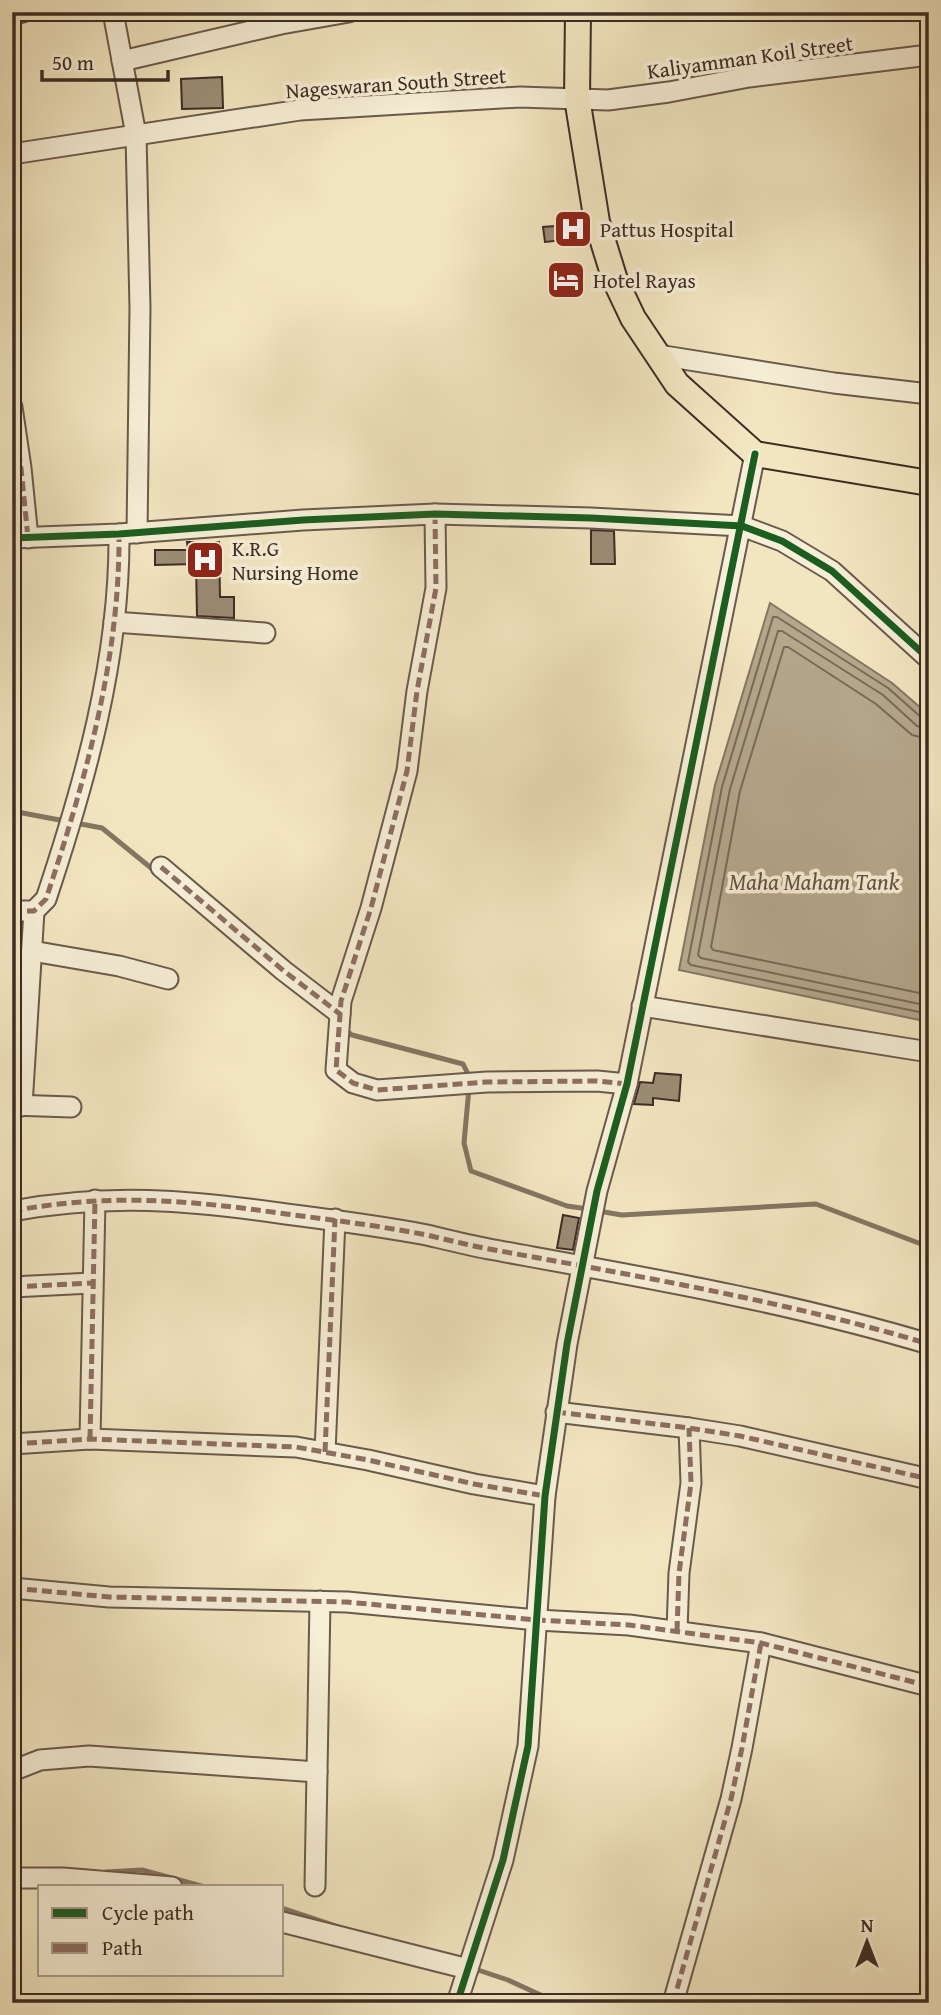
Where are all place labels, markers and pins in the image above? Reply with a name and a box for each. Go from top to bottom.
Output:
hospital icon: Pattus Hospital [552,208,594,250]
place label: Pattus Hospital [600,214,734,245]
hotel icon: Hotel Rayas [545,259,587,301]
place label: Hotel Rayas [593,265,696,296]
place label: K.R.G Nursing Home [232,533,359,588]
hospital icon: K.R.G Nursing Home [184,539,226,581]

